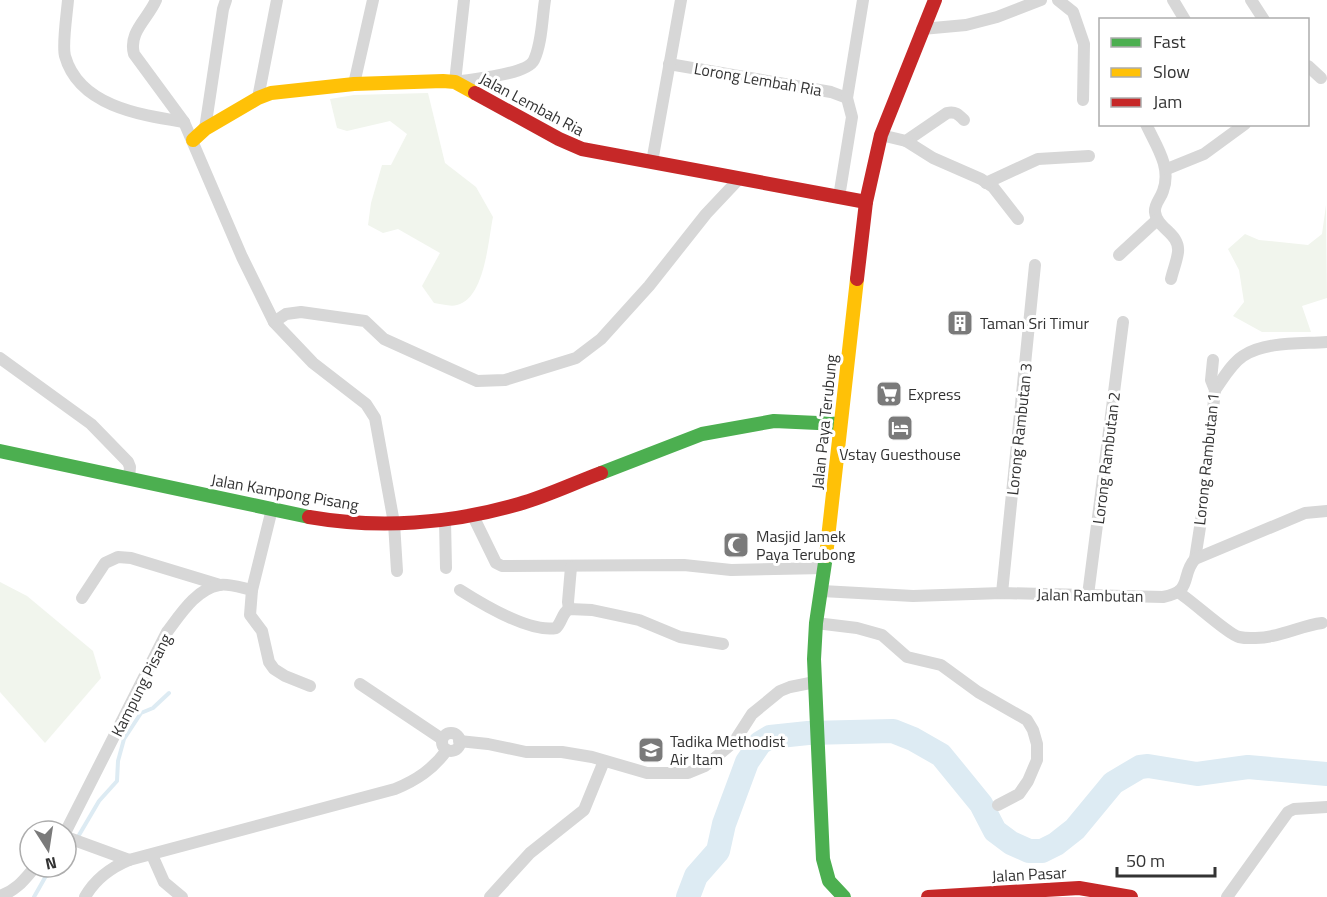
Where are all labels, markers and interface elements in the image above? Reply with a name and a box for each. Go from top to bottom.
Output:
legend [1099,18,1309,126]
text: Fast [1153,28,1186,55]
street label: Lorong Lembah Ria [692,56,824,102]
text: Slow [1153,58,1190,85]
street label: Jalan Lembah Ria [475,66,589,142]
text: Jam [1153,88,1182,115]
building icon: Taman Sri Timur [945,308,975,338]
place label: Taman Sri Timur [980,311,1090,335]
street label: Jalan Paya Terubung [805,353,843,491]
street label: Lorong Rambutan 3 [1000,362,1038,496]
supermarket icon: Express [874,379,904,409]
place label: Express [908,382,961,406]
street label: Lorong Rambutan 2 [1086,391,1126,525]
street label: Lorong Rambutan 1 [1187,392,1225,526]
hotel icon: Vstay Guesthouse [885,413,915,443]
place label: Vstay Guesthouse [839,442,961,466]
street label: Jalan Kampong Pisang [209,467,361,517]
place label: Masjid Jamek Paya Terubong [756,524,855,566]
mosque icon: Masjid Jamek Paya Terubong [721,530,751,560]
street label: Jalan Rambutan [1036,582,1144,608]
street label: Kampung Pisang [105,629,177,741]
place label: Tadika Methodist Air Itam [670,729,786,771]
school or university icon: Tadika Methodist Air Itam [636,735,666,765]
north arrow [18,819,78,879]
scale bar [1117,840,1214,878]
text: 50 m [1126,847,1165,874]
text: N [43,851,59,877]
street label: Jalan Pasar [991,860,1067,888]

